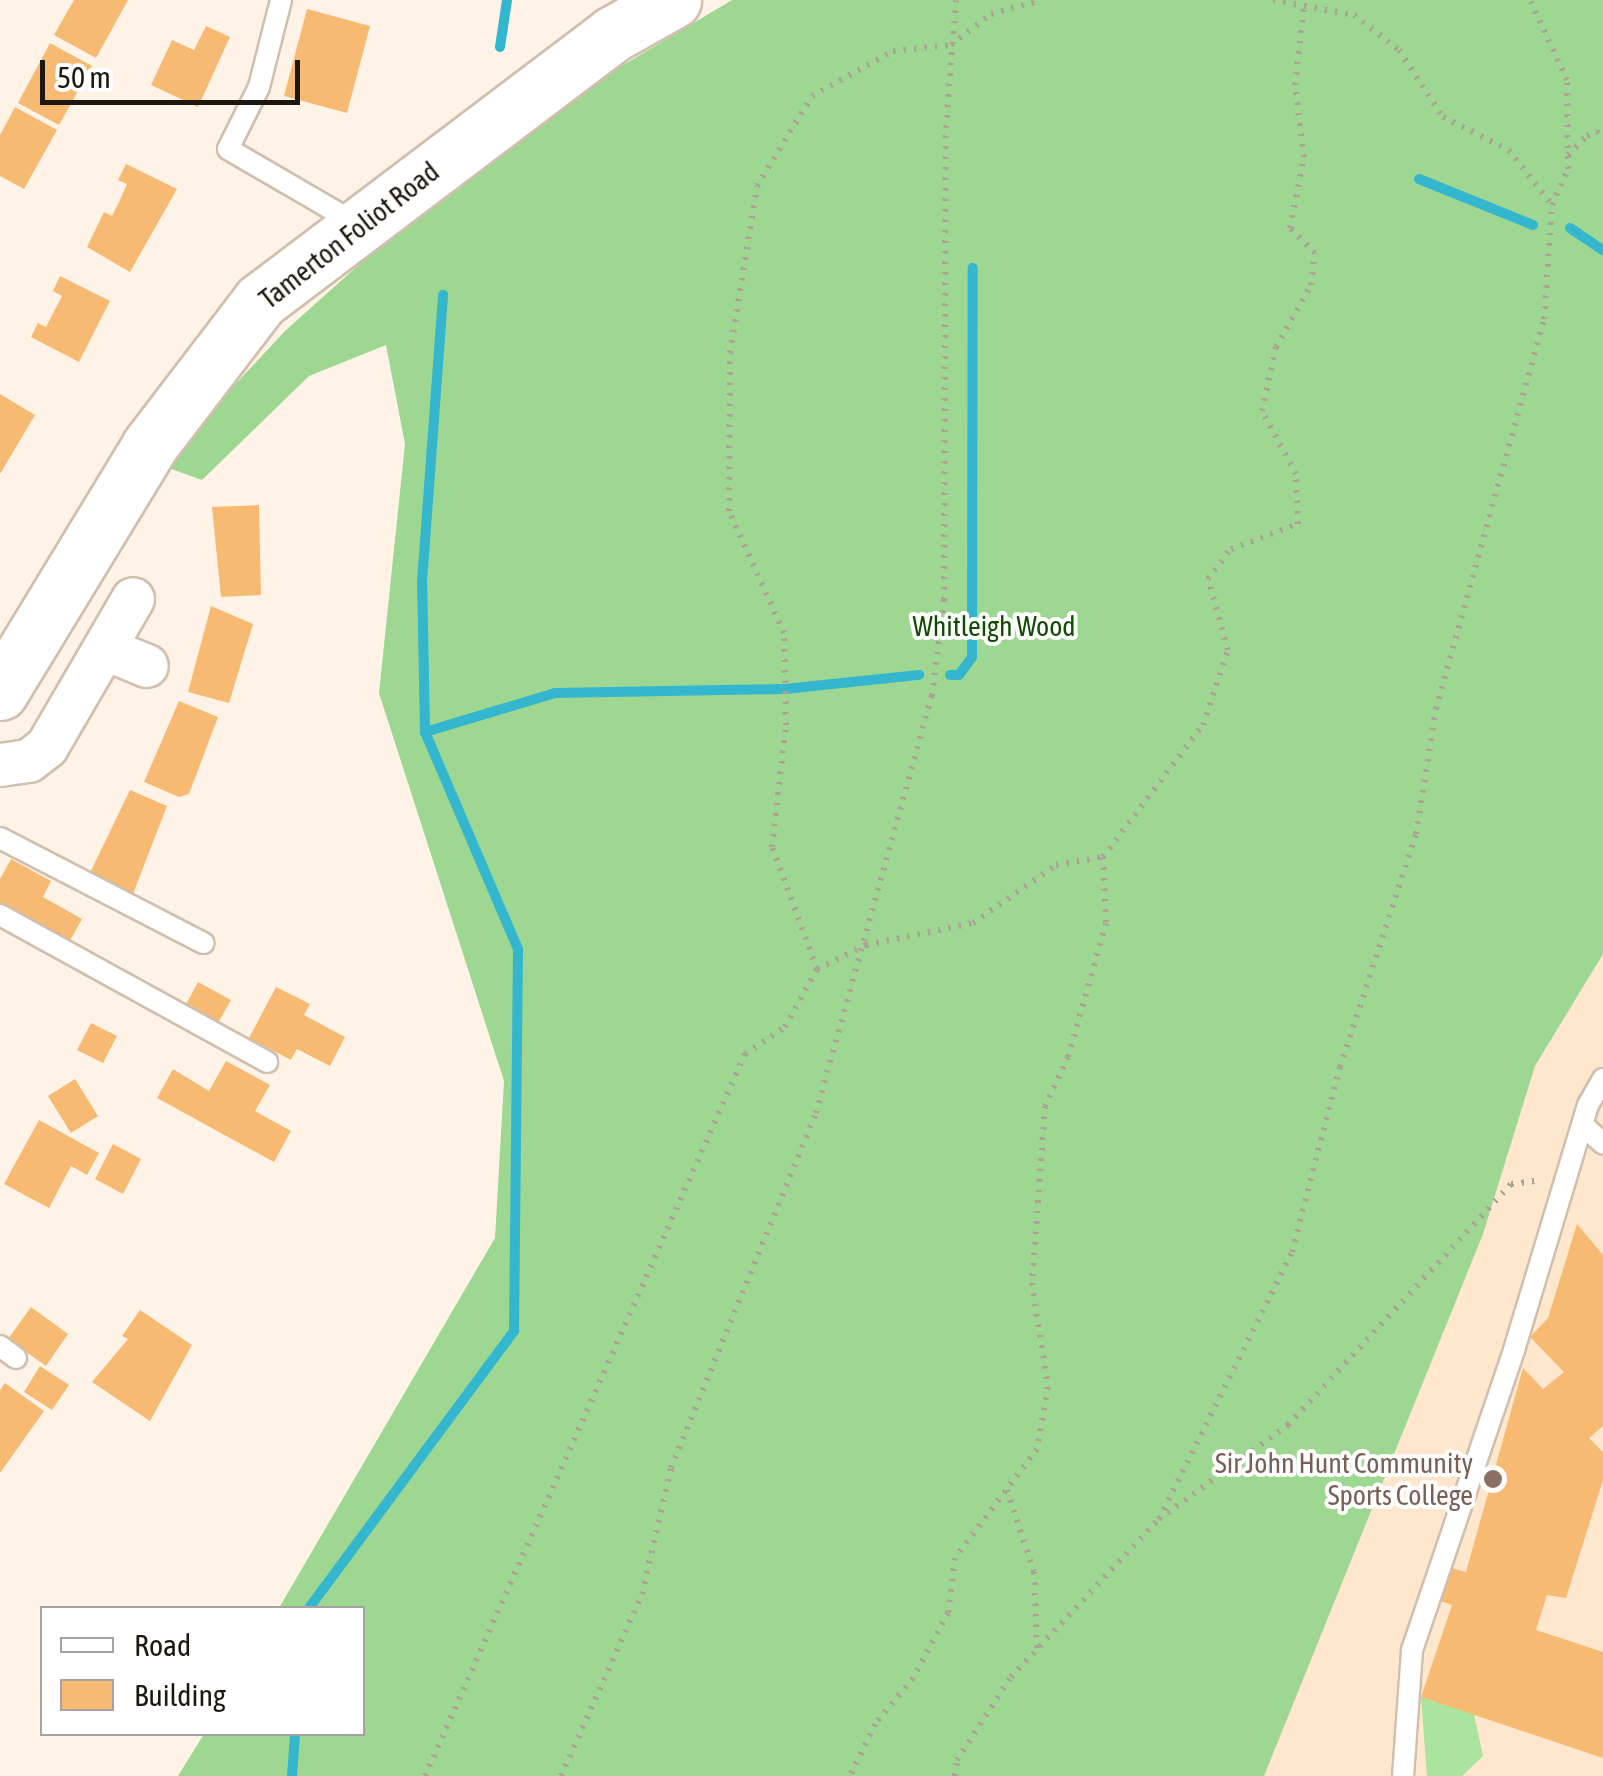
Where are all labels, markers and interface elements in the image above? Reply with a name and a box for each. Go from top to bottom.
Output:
scale bar [45,40,305,102]
text: 50 m [57,60,111,94]
street label: Tamerton Foliot Road [252,154,446,316]
park label: Whitleigh Wood [912,609,1076,643]
place label: Sir John Hunt Community Sports College [1215,1446,1473,1512]
marker: Sir John Hunt Community Sports College [1482,1468,1504,1490]
legend [40,1606,365,1736]
text: Road [134,1628,191,1662]
text: Building [134,1678,226,1712]

